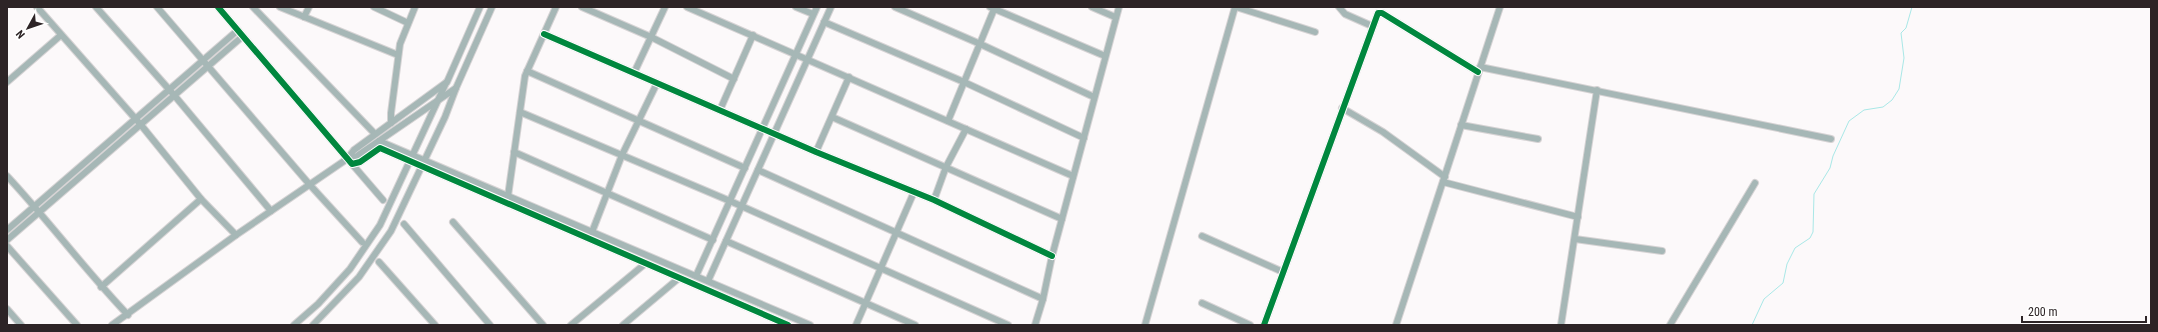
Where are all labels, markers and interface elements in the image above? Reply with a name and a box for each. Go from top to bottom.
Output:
north arrow [8,8,48,48]
text: N [13,27,28,41]
scale bar [2022,298,2146,324]
text: 200 m [2028,305,2058,319]

